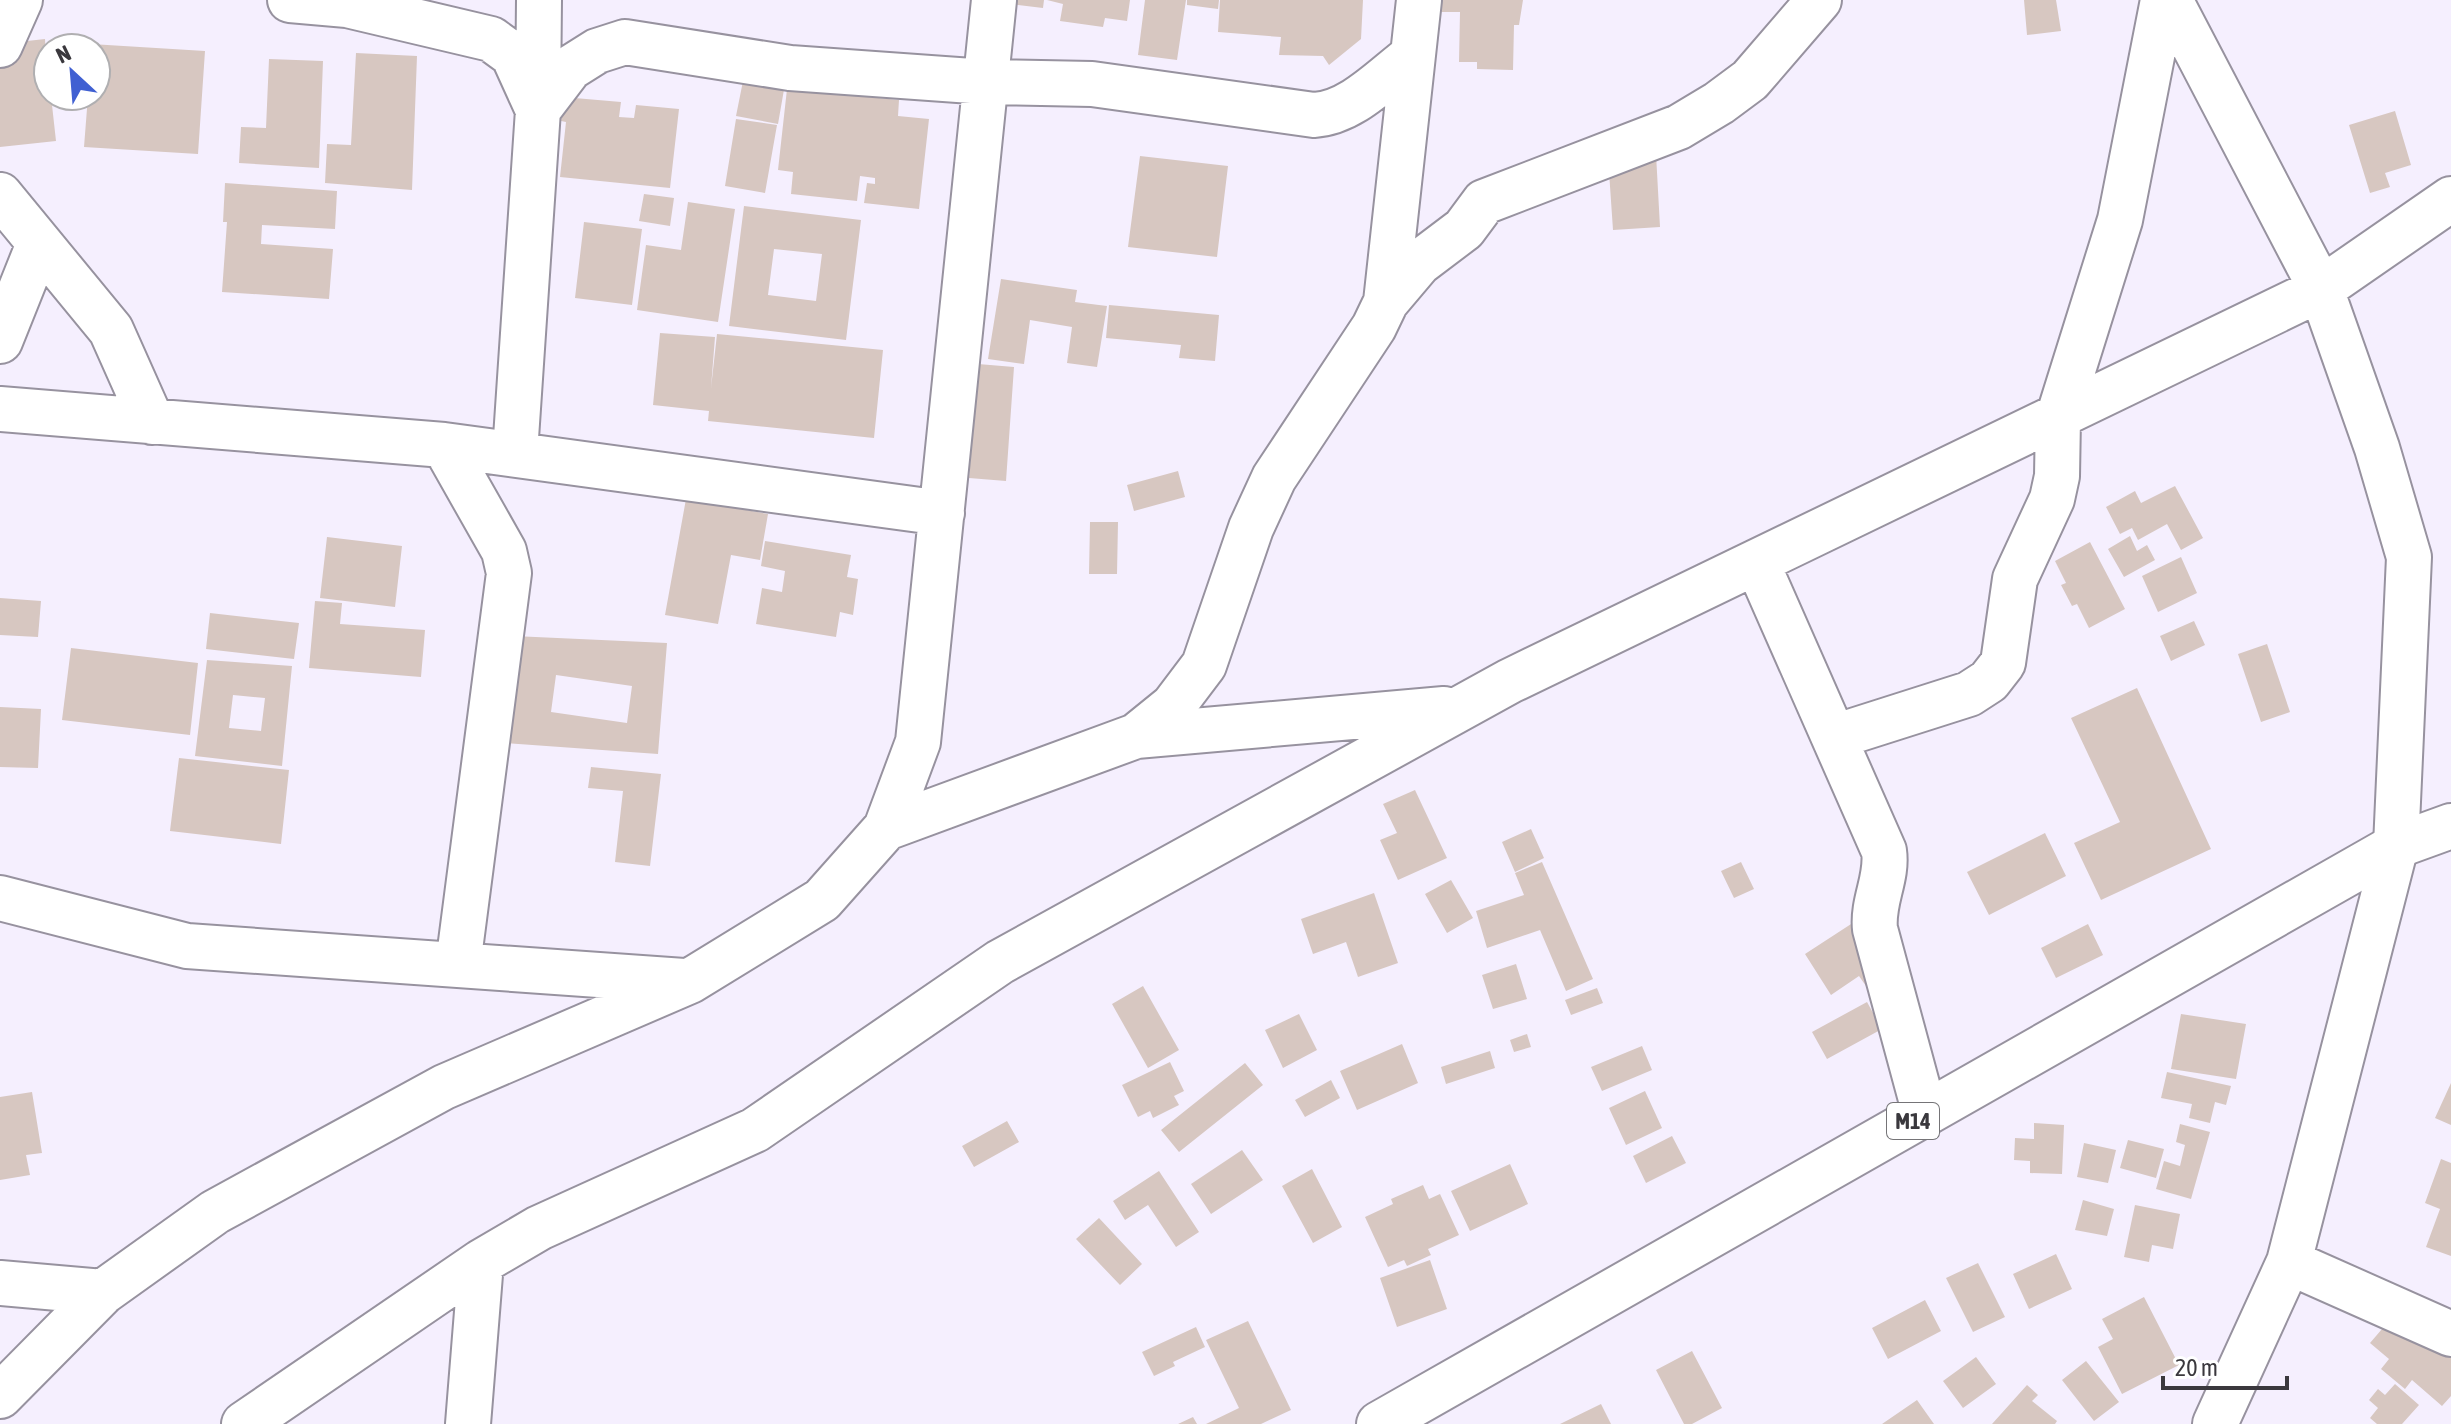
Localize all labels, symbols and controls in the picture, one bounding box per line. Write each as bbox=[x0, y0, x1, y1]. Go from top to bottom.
north arrow bbox=[32, 32, 112, 112]
text: N bbox=[52, 39, 75, 69]
road number: M14 bbox=[1887, 1103, 1939, 1139]
scale bar bbox=[2163, 1340, 2287, 1390]
text: 20 m bbox=[2175, 1354, 2218, 1381]

